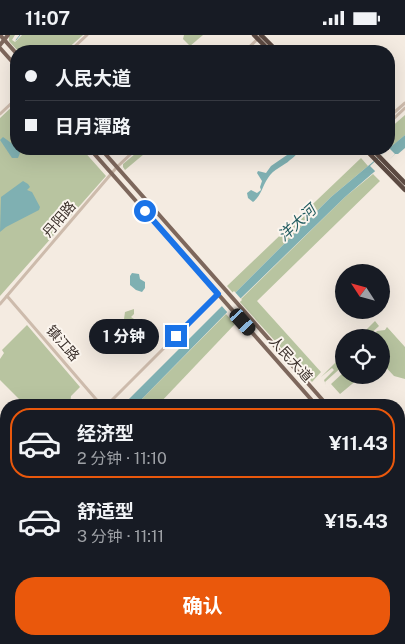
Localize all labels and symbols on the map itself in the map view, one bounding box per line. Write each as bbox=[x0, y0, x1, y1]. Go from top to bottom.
street label: 丹阳路 bbox=[39, 198, 79, 240]
water label: 洋大河 bbox=[274, 199, 321, 244]
route start bbox=[134, 200, 156, 222]
north arrow bbox=[335, 264, 390, 319]
car bbox=[227, 306, 258, 338]
callout: 1 分钟 bbox=[89, 319, 158, 353]
street label: 镇江路 bbox=[43, 322, 83, 364]
route end bbox=[165, 325, 187, 347]
street label: 人民大道 bbox=[266, 333, 316, 385]

